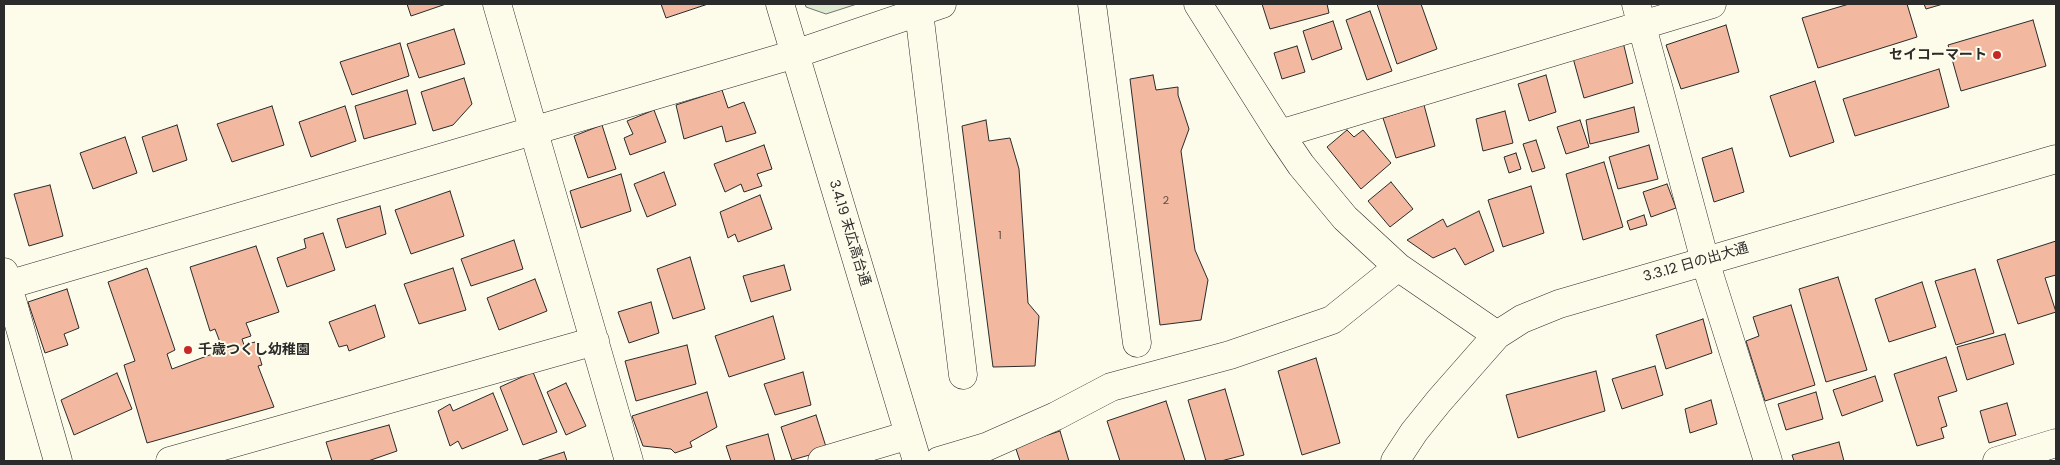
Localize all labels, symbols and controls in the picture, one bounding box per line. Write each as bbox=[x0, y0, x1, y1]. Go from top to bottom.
place label: セイコーマート bbox=[1889, 47, 1987, 63]
marker: セイコーマート bbox=[1991, 49, 2003, 61]
street label: 3.4.19 末広高台通 bbox=[825, 178, 873, 288]
house number: 2 bbox=[1163, 194, 1169, 208]
house number: 1 bbox=[998, 229, 1002, 243]
street label: 3.3.12 日の出大通 bbox=[1641, 240, 1751, 286]
place label: 千歳つくし幼稚園 bbox=[198, 342, 310, 358]
marker: 千歳つくし幼稚園 bbox=[182, 344, 194, 356]

